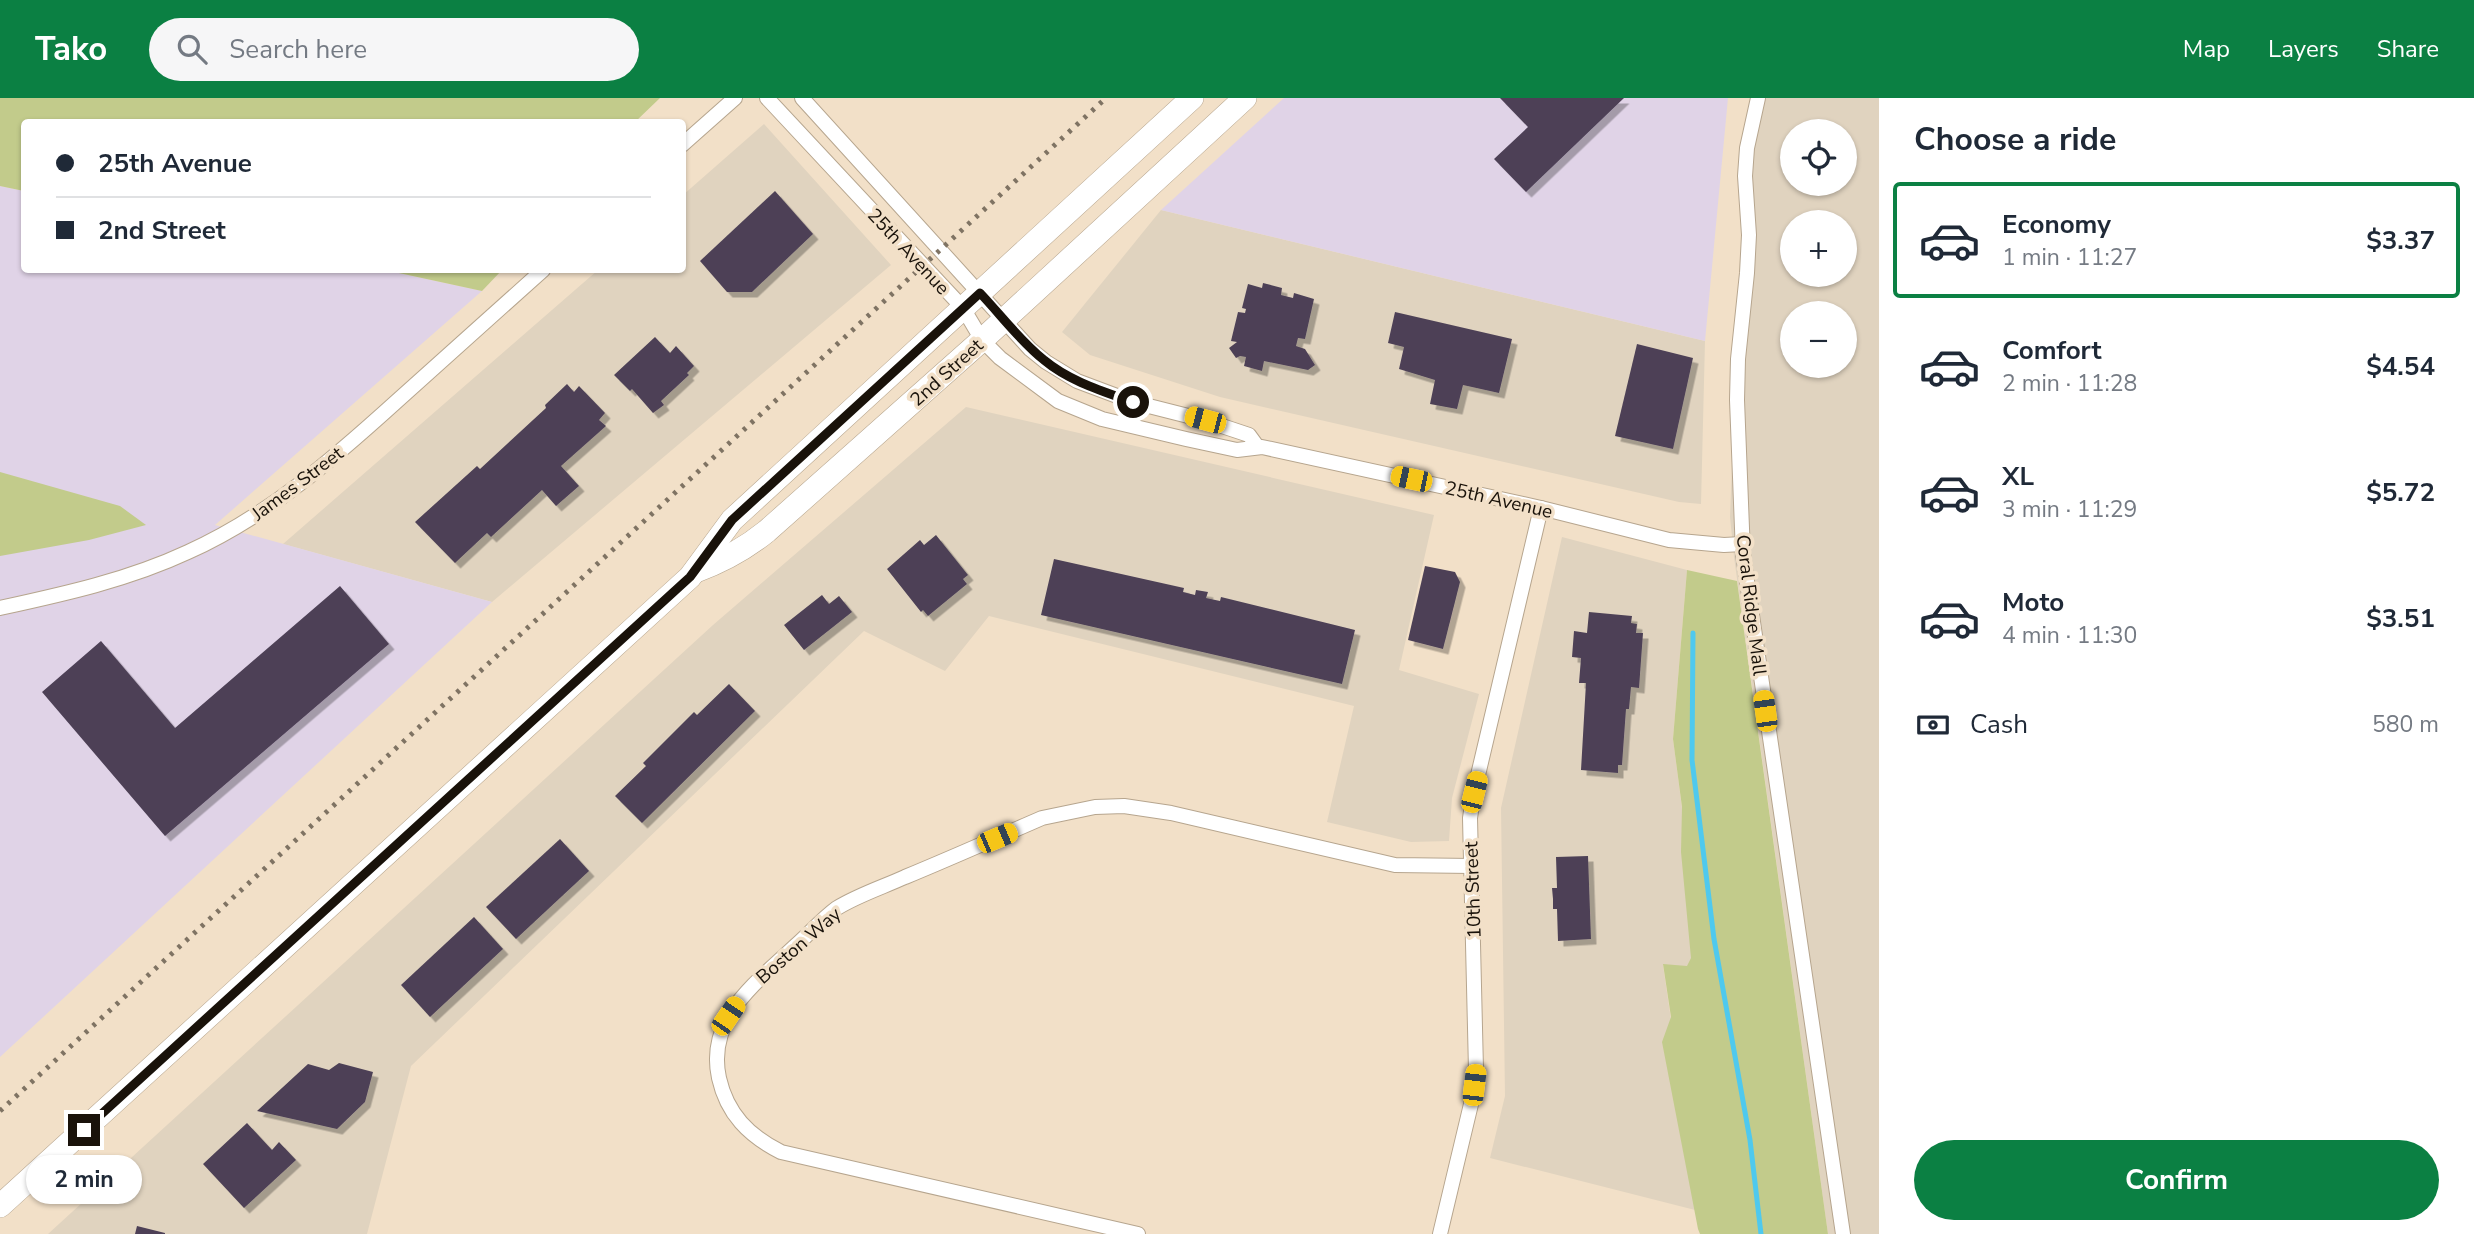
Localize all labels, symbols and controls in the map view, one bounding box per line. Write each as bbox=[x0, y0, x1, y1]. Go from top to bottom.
search box bbox=[149, 18, 639, 81]
text: Tako bbox=[35, 27, 107, 72]
icon: search bbox=[173, 30, 211, 68]
text: Search here bbox=[229, 32, 367, 67]
text: Map bbox=[2183, 33, 2230, 65]
text: Layers bbox=[2268, 33, 2339, 65]
text: Share bbox=[2377, 33, 2439, 65]
text: Choose a ride bbox=[1914, 118, 2116, 161]
map controls bbox=[1780, 119, 1857, 378]
button: locate bbox=[1780, 119, 1857, 196]
text: 25th Avenue bbox=[98, 146, 252, 181]
street label: 25th Avenue bbox=[861, 203, 955, 301]
text: Economy bbox=[2002, 207, 2111, 242]
icon: car bbox=[1918, 209, 1981, 272]
button: + bbox=[1780, 210, 1857, 287]
text: 2nd Street bbox=[98, 213, 226, 248]
text: $3.37 bbox=[2366, 223, 2435, 258]
text: 1 min · 11:27 bbox=[2002, 242, 2137, 273]
button: − bbox=[1780, 301, 1857, 378]
street label: 2nd Street bbox=[905, 333, 989, 413]
text: Comfort bbox=[2002, 333, 2102, 368]
icon: car bbox=[1918, 335, 1981, 398]
text: $4.54 bbox=[2366, 349, 2435, 384]
text: 2 min · 11:28 bbox=[2002, 368, 2137, 399]
route start bbox=[1117, 386, 1149, 418]
car bbox=[1182, 404, 1229, 436]
street label: James Street bbox=[246, 441, 349, 527]
text: XL bbox=[2002, 459, 2034, 494]
icon: car bbox=[1918, 461, 1981, 524]
car bbox=[1389, 464, 1434, 494]
street label: 25th Avenue bbox=[1442, 475, 1555, 525]
text: $5.72 bbox=[2366, 475, 2435, 510]
text: 3 min · 11:29 bbox=[2002, 494, 2137, 525]
street label: Coral Ridge Mall bbox=[1729, 533, 1773, 677]
text: Moto bbox=[2002, 585, 2064, 620]
icon: car bbox=[1918, 587, 1981, 650]
text: $3.51 bbox=[2366, 601, 2435, 636]
text: 4 min · 11:30 bbox=[2002, 620, 2137, 651]
car bbox=[1752, 689, 1779, 733]
icon: cash bbox=[1914, 706, 1952, 744]
text: Cash bbox=[1970, 707, 2028, 742]
text: 580 m bbox=[2372, 709, 2439, 740]
car bbox=[1459, 769, 1490, 815]
car bbox=[974, 820, 1021, 856]
street label: 10th Street bbox=[1458, 841, 1488, 939]
street label: Boston Way bbox=[751, 901, 847, 990]
car bbox=[708, 993, 749, 1039]
car bbox=[1462, 1063, 1487, 1107]
route end bbox=[68, 1114, 100, 1146]
button: Confirm bbox=[1914, 1140, 2439, 1220]
callout: 2 min bbox=[26, 1154, 142, 1204]
text: 2 min bbox=[54, 1164, 114, 1195]

